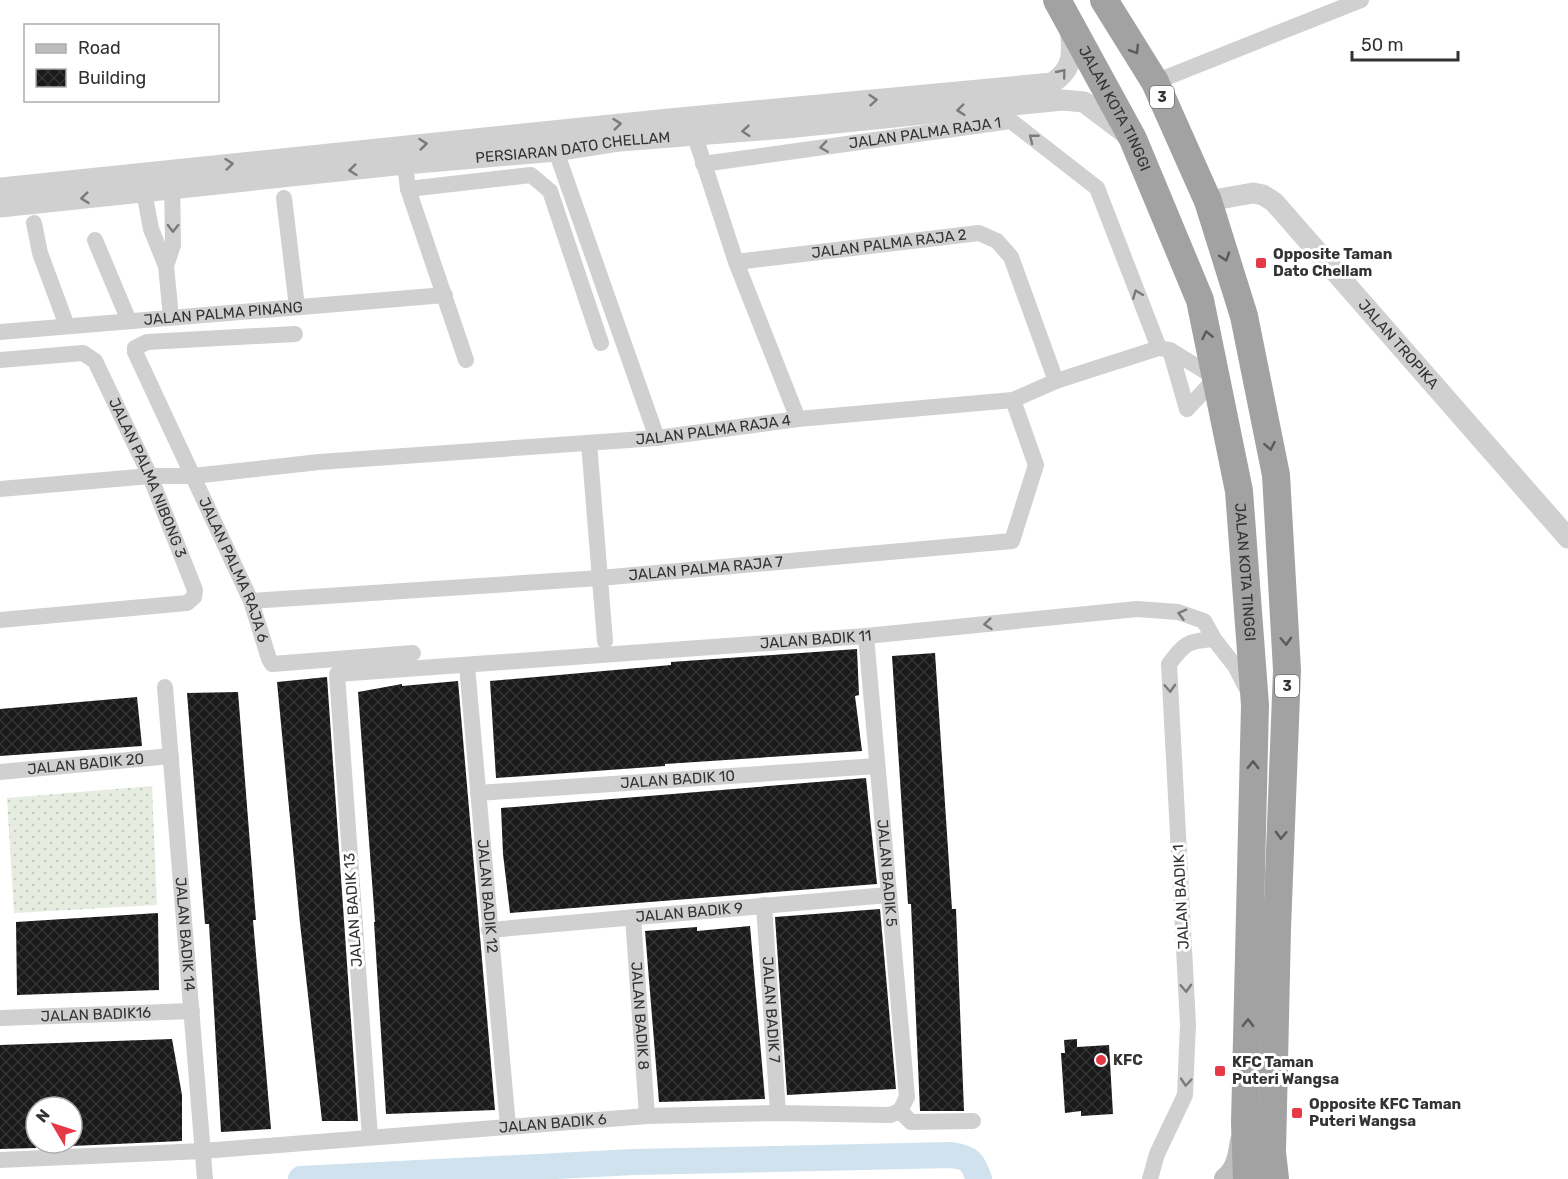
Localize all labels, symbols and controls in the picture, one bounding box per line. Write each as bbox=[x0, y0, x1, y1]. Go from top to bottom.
legend bbox=[24, 24, 219, 102]
scale bar bbox=[1352, 24, 1458, 62]
text: 50 m bbox=[1361, 34, 1404, 56]
text: Road bbox=[78, 37, 121, 59]
street label: JALAN KOTA TINGGI bbox=[1075, 43, 1154, 174]
one-way arrow bbox=[1128, 44, 1140, 54]
text: Building bbox=[78, 67, 146, 89]
one-way arrow bbox=[1055, 69, 1066, 80]
road number: 3 bbox=[1150, 86, 1174, 108]
one-way arrow bbox=[868, 94, 877, 107]
one-way arrow bbox=[957, 103, 966, 116]
street label: JALAN PALMA RAJA 1 bbox=[848, 113, 1002, 153]
one-way arrow bbox=[613, 119, 622, 131]
one-way arrow bbox=[742, 124, 751, 137]
street label: PERSIARAN DATO CHELLAM bbox=[475, 128, 671, 167]
one-way arrow bbox=[1028, 134, 1039, 145]
one-way arrow bbox=[419, 139, 428, 151]
one-way arrow bbox=[819, 141, 829, 153]
one-way arrow bbox=[225, 159, 234, 171]
one-way arrow bbox=[349, 163, 358, 175]
one-way arrow bbox=[80, 192, 89, 204]
one-way arrow bbox=[167, 223, 179, 232]
street label: JALAN PALMA RAJA 2 bbox=[810, 226, 968, 262]
place label: Opposite Taman Dato Chellam bbox=[1273, 245, 1392, 280]
one-way arrow bbox=[1218, 251, 1231, 262]
marker: Opposite Taman Dato Chellam bbox=[1254, 256, 1268, 270]
one-way arrow bbox=[1132, 289, 1145, 300]
street label: JALAN TROPIKA bbox=[1354, 296, 1443, 393]
street label: JALAN PALMA PINANG bbox=[143, 298, 304, 329]
one-way arrow bbox=[1201, 331, 1214, 341]
street label: JALAN PALMA NIBONG 3 bbox=[105, 395, 190, 560]
street label: JALAN PALMA RAJA 4 bbox=[635, 411, 792, 448]
one-way arrow bbox=[1263, 441, 1276, 451]
street label: JALAN PALMA RAJA 6 bbox=[195, 494, 272, 645]
street label: JALAN KOTA TINGGI bbox=[1231, 502, 1259, 642]
street label: JALAN PALMA RAJA 7 bbox=[628, 553, 784, 584]
one-way arrow bbox=[1177, 609, 1188, 621]
one-way arrow bbox=[984, 617, 993, 630]
street label: JALAN BADIK 11 bbox=[759, 627, 872, 653]
one-way arrow bbox=[1279, 636, 1292, 645]
road number: 3 bbox=[1275, 675, 1299, 697]
one-way arrow bbox=[1163, 684, 1176, 693]
street label: JALAN BADIK 20 bbox=[26, 750, 145, 778]
one-way arrow bbox=[1247, 760, 1260, 769]
street label: JALAN BADIK 10 bbox=[620, 767, 735, 792]
street label: JALAN BADIK 5 bbox=[873, 819, 901, 928]
one-way arrow bbox=[1274, 831, 1287, 840]
street label: JALAN BADIK 12 bbox=[473, 838, 502, 954]
street label: JALAN BADIK 1 bbox=[1169, 844, 1193, 950]
street label: JALAN BADIK 13 bbox=[340, 852, 366, 968]
street label: JALAN BADIK 14 bbox=[171, 876, 199, 992]
street label: JALAN BADIK 9 bbox=[635, 899, 744, 926]
street label: JALAN BADIK 7 bbox=[758, 956, 784, 1064]
street label: JALAN BADIK 8 bbox=[627, 961, 653, 1071]
one-way arrow bbox=[1180, 983, 1193, 992]
street label: JALAN BADIK16 bbox=[40, 1003, 152, 1026]
one-way arrow bbox=[1242, 1018, 1254, 1027]
place label: KFC bbox=[1113, 1051, 1143, 1069]
marker: KFC bbox=[1094, 1053, 1108, 1067]
place label: KFC Taman Puteri Wangsa bbox=[1232, 1053, 1339, 1088]
marker: KFC Taman Puteri Wangsa bbox=[1213, 1064, 1227, 1078]
one-way arrow bbox=[1180, 1077, 1193, 1086]
north arrow bbox=[24, 1095, 84, 1155]
place label: Opposite KFC Taman Puteri Wangsa bbox=[1309, 1095, 1461, 1130]
text: N bbox=[32, 1105, 54, 1126]
marker: Opposite KFC Taman Puteri Wangsa bbox=[1290, 1106, 1304, 1120]
street label: JALAN BADIK 6 bbox=[498, 1110, 607, 1137]

